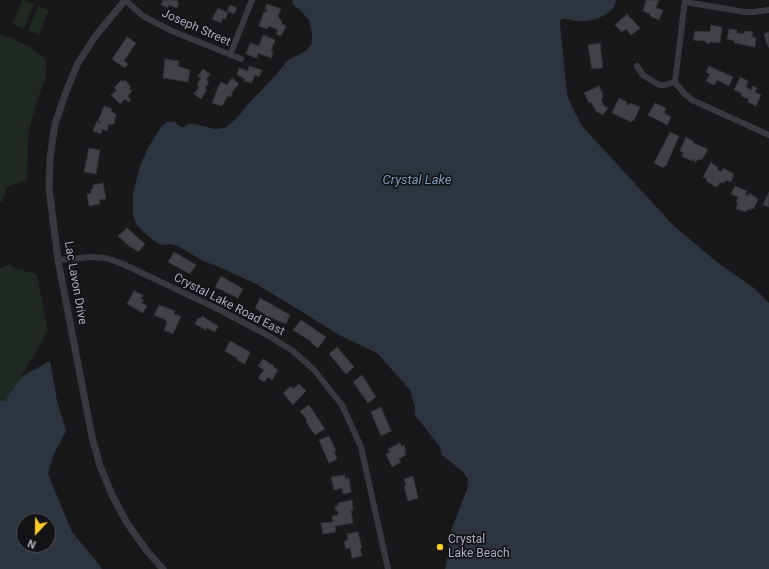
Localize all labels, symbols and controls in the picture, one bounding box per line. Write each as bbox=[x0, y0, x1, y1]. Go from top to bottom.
street label: Joseph Street bbox=[159, 6, 233, 50]
water label: Crystal Lake bbox=[383, 173, 451, 189]
street label: Lac Lavon Drive bbox=[61, 240, 89, 326]
street label: Crystal Lake Road East bbox=[171, 271, 287, 339]
north arrow bbox=[16, 513, 56, 553]
place label: Crystal Lake Beach bbox=[448, 533, 510, 561]
text: N bbox=[26, 536, 38, 551]
marker: Crystal Lake Beach bbox=[435, 542, 445, 552]

